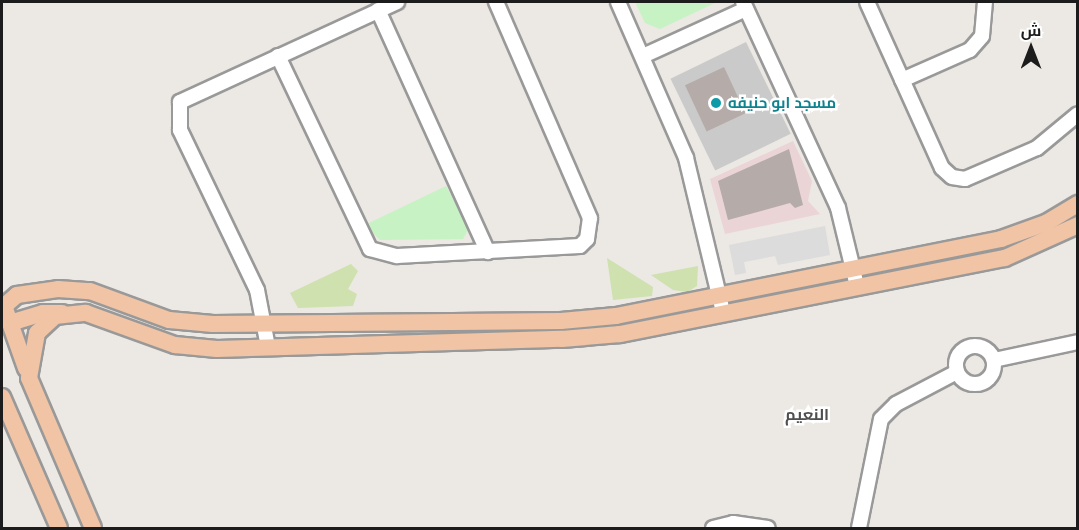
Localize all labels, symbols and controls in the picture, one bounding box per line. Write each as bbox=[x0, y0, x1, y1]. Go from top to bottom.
north arrow bbox=[1001, 18, 1061, 78]
text: ش bbox=[1021, 20, 1041, 40]
place label: مسجد ابو حنيفه bbox=[728, 94, 836, 112]
marker: مسجد ابو حنيفه bbox=[709, 96, 723, 110]
district label: النعيم bbox=[785, 404, 829, 424]

